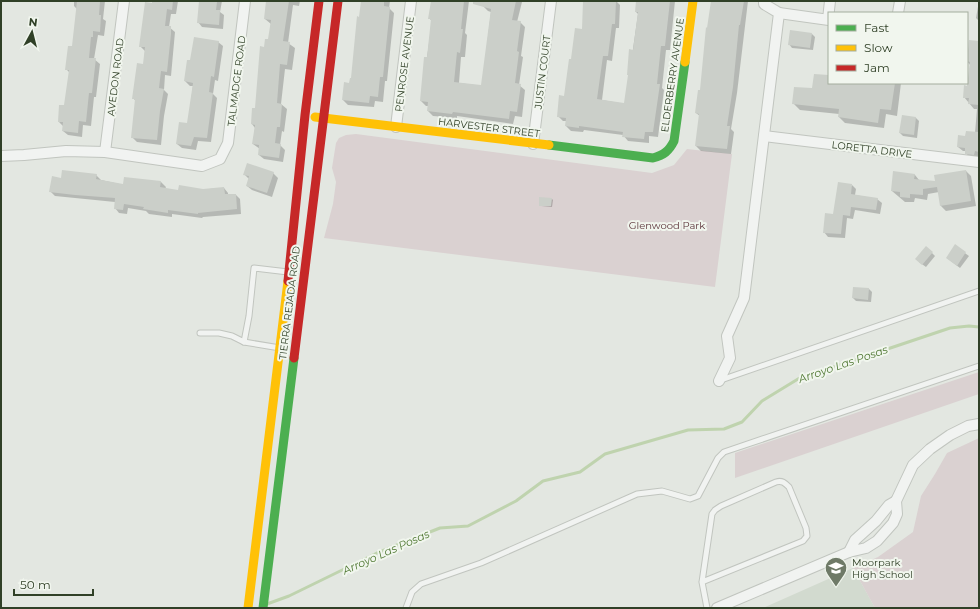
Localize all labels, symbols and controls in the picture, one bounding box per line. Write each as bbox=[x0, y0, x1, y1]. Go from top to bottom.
north arrow bbox=[12, 12, 52, 52]
legend bbox=[828, 12, 968, 84]
text: N bbox=[28, 15, 38, 30]
street label: PENROSE AVENUE bbox=[392, 15, 417, 113]
street label: ELDERBERRY AVENUE bbox=[658, 17, 687, 133]
text: Fast bbox=[864, 20, 889, 35]
street label: JUSTIN COURT bbox=[531, 34, 554, 111]
street label: TALMADGE ROAD bbox=[224, 35, 249, 127]
street label: AVEDON ROAD bbox=[104, 37, 127, 117]
text: Slow bbox=[864, 40, 893, 55]
text: Jam bbox=[863, 60, 890, 75]
street label: HARVESTER STREET bbox=[437, 115, 541, 140]
street label: LORETTA DRIVE bbox=[831, 138, 913, 161]
park label: Glenwood Park bbox=[629, 219, 705, 232]
street label: TIERRA REJADA ROAD bbox=[276, 245, 303, 361]
water label: Arroyo Las Posas bbox=[795, 342, 890, 386]
water label: Arroyo Las Posas bbox=[339, 526, 432, 578]
school or university icon: Moorpark High School bbox=[823, 555, 849, 588]
place label: Moorpark High School bbox=[852, 556, 913, 581]
scale bar bbox=[14, 571, 93, 597]
text: 50 m bbox=[20, 577, 51, 592]

